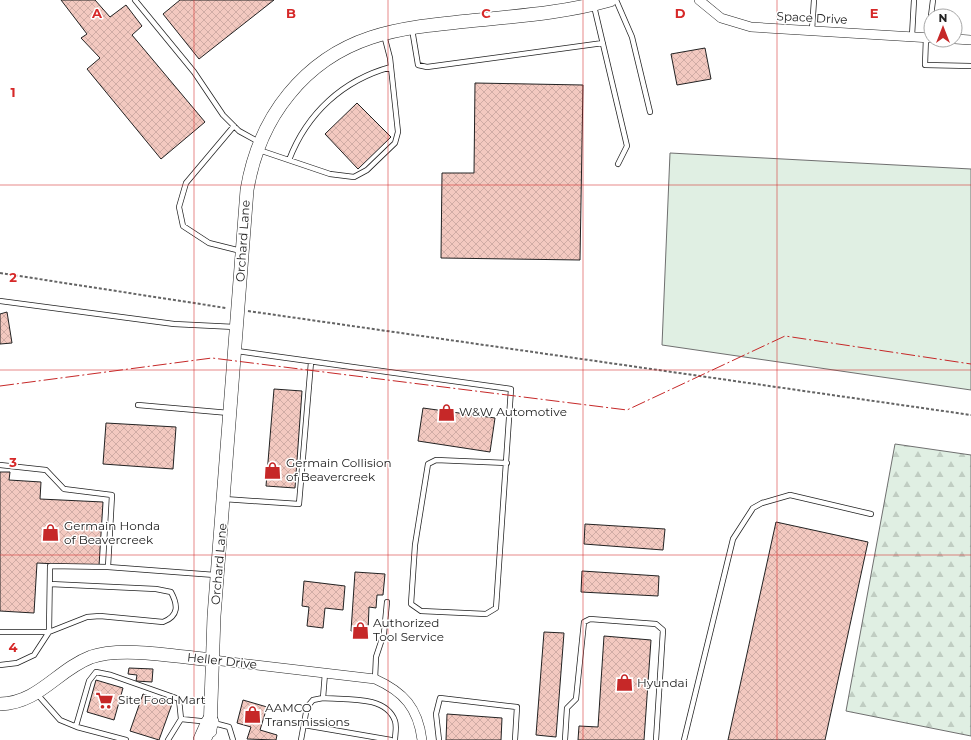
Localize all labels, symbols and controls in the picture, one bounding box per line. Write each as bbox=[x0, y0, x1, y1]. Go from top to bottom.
text: A bbox=[91, 5, 103, 21]
text: B bbox=[286, 5, 296, 21]
text: C bbox=[481, 5, 491, 21]
text: D bbox=[675, 5, 686, 21]
text: E bbox=[870, 5, 879, 21]
street label: Space Drive bbox=[776, 8, 848, 27]
north arrow bbox=[923, 8, 963, 48]
text: N bbox=[939, 11, 947, 25]
text: 1 bbox=[10, 84, 16, 100]
street label: Orchard Lane bbox=[232, 200, 253, 282]
text: 2 bbox=[9, 269, 17, 285]
shop icon: W&W Automotive bbox=[436, 402, 456, 422]
place label: W&W Automotive bbox=[459, 404, 567, 419]
text: 3 bbox=[8, 454, 17, 470]
place label: Germain Collision of Beavercreek bbox=[286, 455, 392, 484]
shop icon: Germain Collision of Beavercreek bbox=[263, 460, 283, 480]
place label: Germain Honda of Beavercreek bbox=[64, 518, 160, 547]
street label: Orchard Lane bbox=[207, 522, 230, 605]
shop icon: Germain Honda of Beavercreek bbox=[41, 523, 61, 543]
place label: Authorized Tool Service bbox=[373, 615, 444, 644]
shop icon: Authorized Tool Service bbox=[350, 620, 370, 640]
text: 4 bbox=[9, 639, 18, 655]
street label: Heller Drive bbox=[186, 649, 258, 672]
shop icon: Hyundai bbox=[614, 673, 634, 693]
place label: Hyundai bbox=[637, 675, 688, 690]
supermarket icon: Site Food Mart bbox=[95, 690, 115, 710]
place label: Site Food Mart bbox=[118, 692, 206, 707]
place label: AAMCO Transmissions bbox=[265, 700, 350, 729]
shop icon: AAMCO Transmissions bbox=[242, 705, 262, 725]

